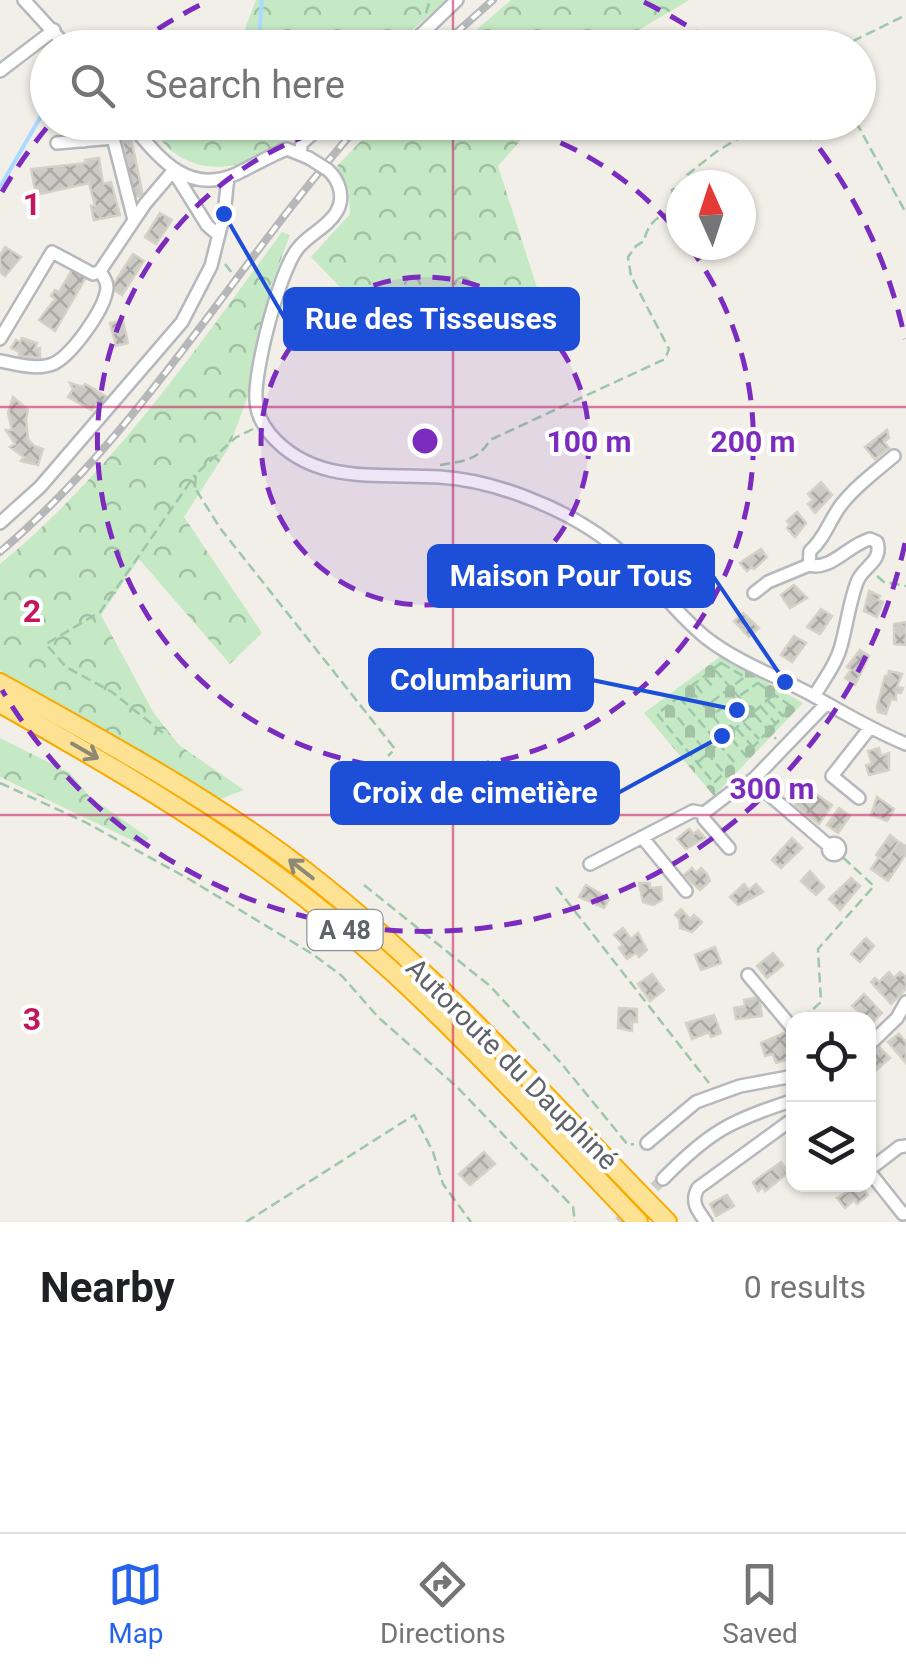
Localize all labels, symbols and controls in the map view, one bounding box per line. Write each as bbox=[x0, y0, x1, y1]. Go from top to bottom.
search box bbox=[30, 30, 876, 140]
icon: search bbox=[65, 58, 120, 113]
text: Search here bbox=[145, 63, 345, 107]
north arrow bbox=[666, 170, 756, 260]
text: 1 bbox=[23, 185, 41, 223]
callout: Rue des Tisseuses bbox=[285, 289, 578, 349]
text: Rue des Tisseuses bbox=[305, 301, 557, 336]
centre of rings bbox=[407, 423, 443, 459]
text: 100 m bbox=[546, 424, 632, 459]
text: 200 m bbox=[710, 424, 796, 459]
callout: Maison Pour Tous bbox=[429, 546, 713, 606]
text: Maison Pour Tous bbox=[450, 558, 692, 593]
text: 2 bbox=[23, 592, 41, 630]
callout: Columbarium bbox=[370, 650, 592, 710]
text: Columbarium bbox=[390, 662, 572, 697]
one-way arrow bbox=[69, 742, 99, 762]
callout: Croix de cimetière bbox=[332, 763, 618, 823]
text: 300 m bbox=[729, 771, 815, 806]
text: Croix de cimetière bbox=[352, 775, 598, 810]
one-way arrow bbox=[289, 859, 315, 881]
road number: A 48 bbox=[308, 910, 382, 950]
street label: Autoroute du Dauphiné bbox=[399, 951, 625, 1177]
text: 3 bbox=[23, 1000, 41, 1038]
map controls bbox=[786, 1012, 876, 1192]
button: locate bbox=[786, 1012, 876, 1102]
button: layers bbox=[786, 1102, 876, 1192]
text: Nearby bbox=[40, 1263, 175, 1312]
text: 0 results bbox=[744, 1268, 866, 1306]
tab: Map bbox=[108, 1557, 164, 1650]
tab: Directions bbox=[380, 1557, 506, 1650]
tab: Saved bbox=[722, 1557, 798, 1650]

